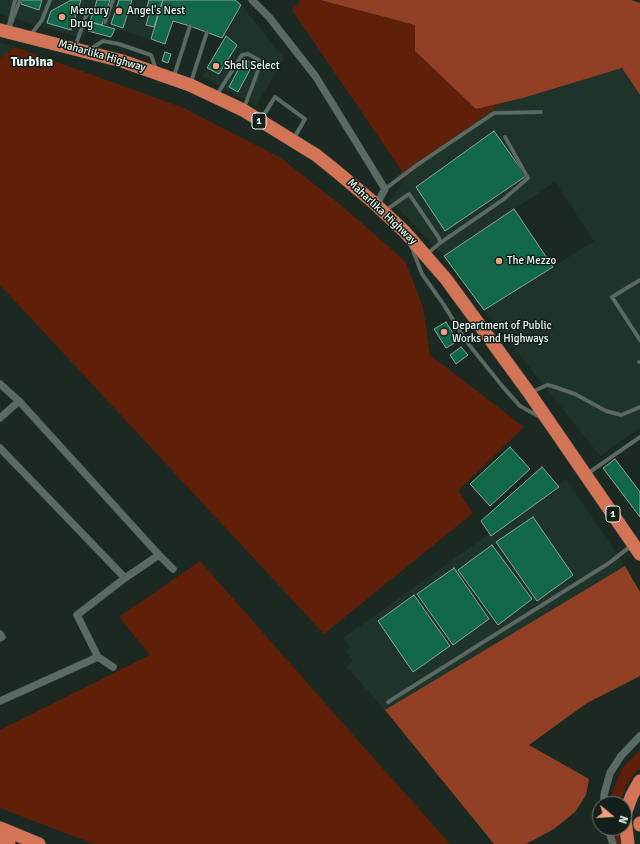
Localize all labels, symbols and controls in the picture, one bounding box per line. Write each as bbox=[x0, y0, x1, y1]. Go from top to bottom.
place label: Mercury Drug bbox=[70, 4, 109, 30]
place label: Angel's Nest bbox=[127, 4, 185, 18]
marker: Angel's Nest bbox=[114, 6, 124, 16]
marker: Mercury Drug bbox=[57, 12, 67, 22]
street label: Maharlika Highway bbox=[57, 37, 147, 75]
district label: Turbina bbox=[11, 55, 53, 71]
place label: Shell Select bbox=[224, 59, 280, 73]
marker: Shell Select bbox=[211, 61, 221, 71]
road number: 1 bbox=[252, 113, 266, 129]
street label: Maharlika Highway bbox=[345, 176, 419, 248]
place label: The Mezzo bbox=[507, 254, 556, 268]
marker: The Mezzo bbox=[494, 256, 504, 266]
place label: Department of Public Works and Highways bbox=[452, 319, 552, 345]
marker: Department of Public Works and Highways bbox=[439, 327, 449, 337]
road number: 1 bbox=[606, 506, 620, 522]
north arrow bbox=[592, 796, 632, 836]
text: N bbox=[616, 814, 630, 825]

